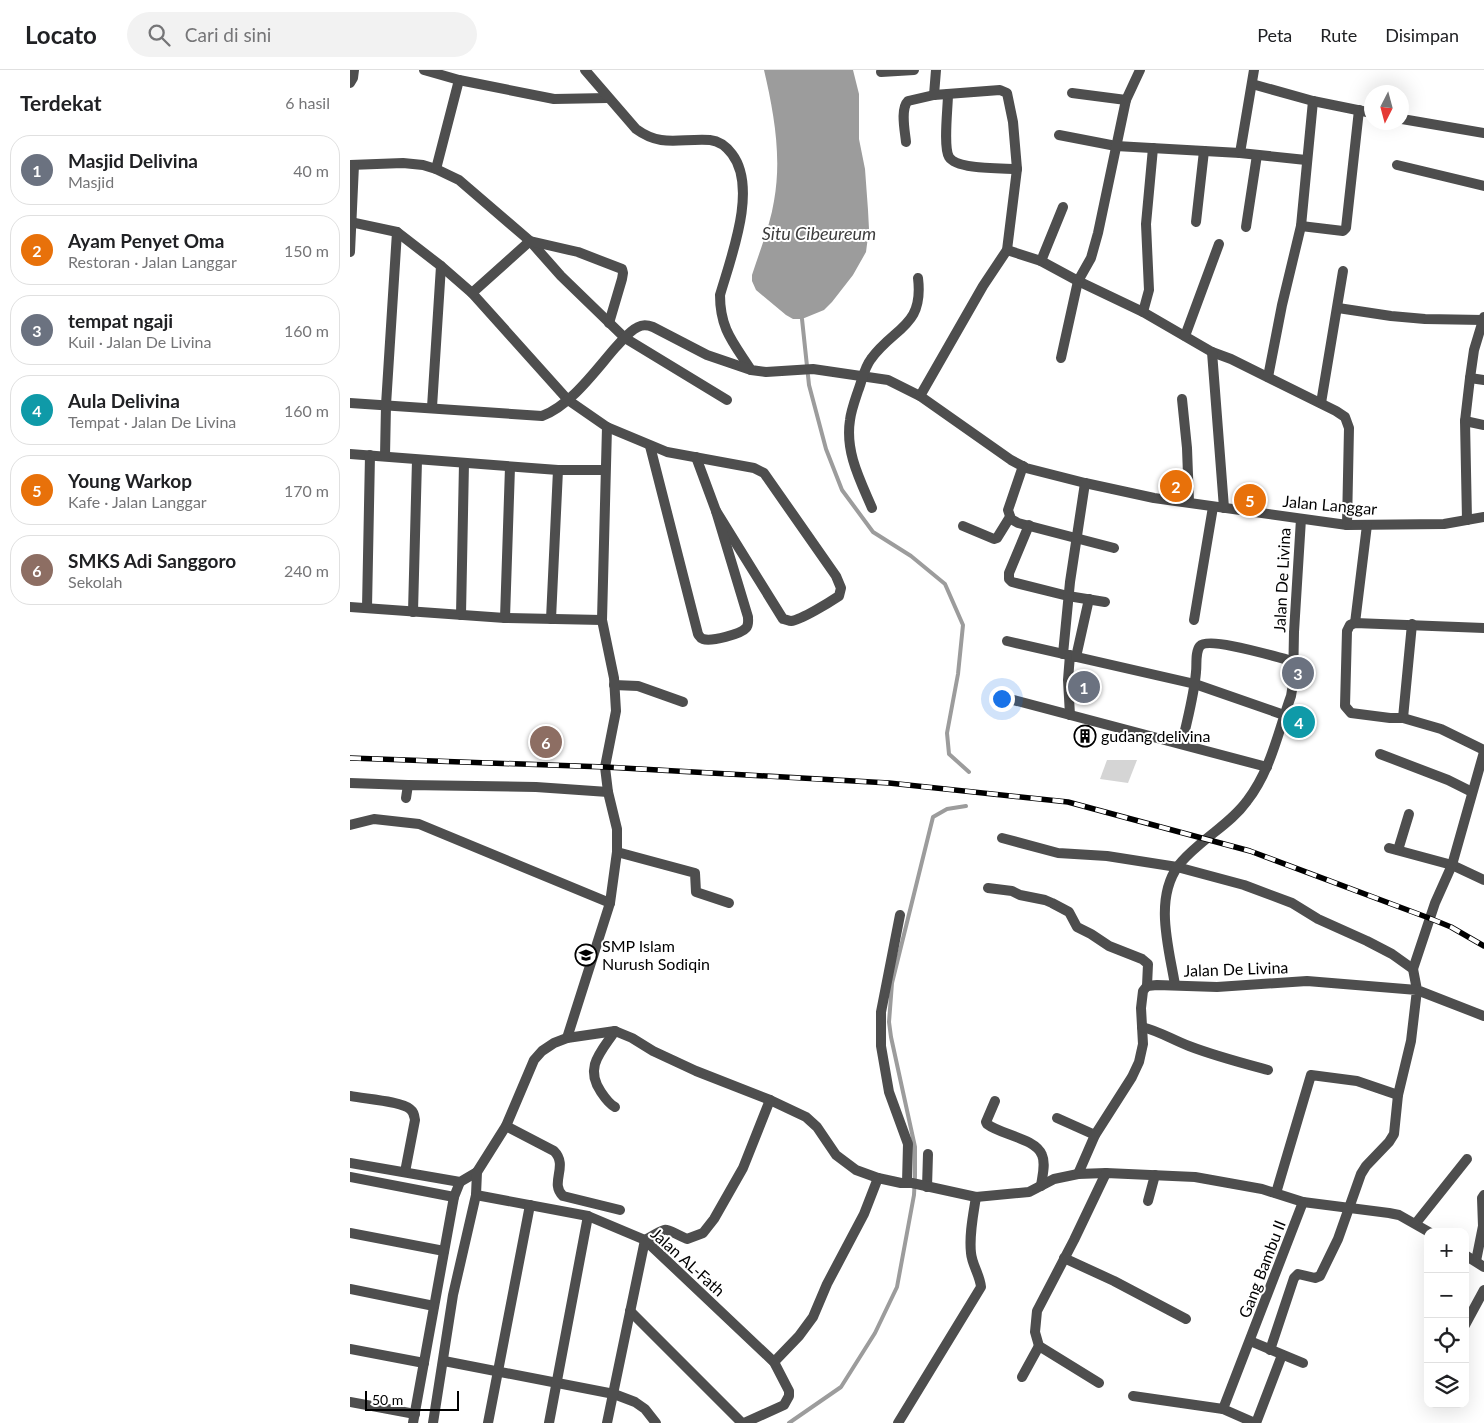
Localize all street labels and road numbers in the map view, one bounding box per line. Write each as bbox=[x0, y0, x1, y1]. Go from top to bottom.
street label: Jalan Langgar bbox=[1282, 491, 1378, 518]
street label: Jalan De Livina bbox=[1269, 527, 1294, 633]
street label: Jalan De Livina bbox=[1183, 957, 1289, 980]
street label: Gang Bambu II bbox=[1234, 1217, 1289, 1320]
street label: Jalan AL-Fath bbox=[647, 1223, 729, 1300]

